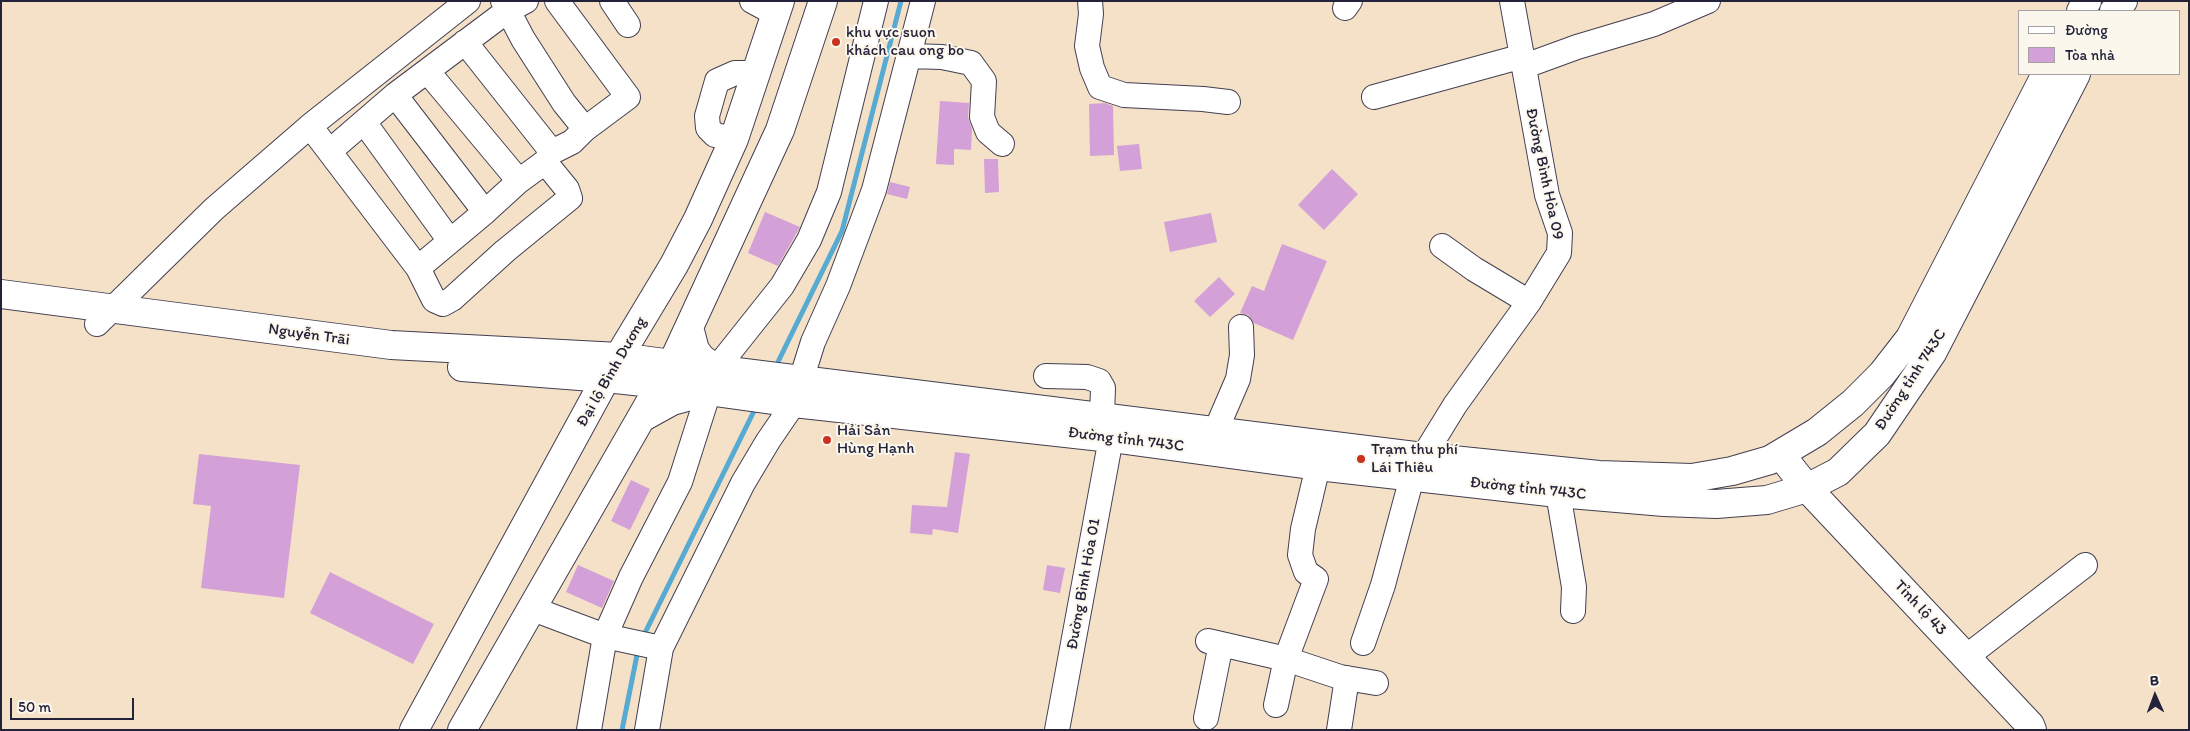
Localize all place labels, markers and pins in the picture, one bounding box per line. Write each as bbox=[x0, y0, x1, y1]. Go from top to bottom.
place label: khu vực suon khách cau ong bo bbox=[846, 23, 964, 61]
marker: khu vực suon khách cau ong bo bbox=[830, 36, 842, 48]
place label: Hải Sản Hùng Hạnh bbox=[837, 421, 914, 459]
marker: Hải Sản Hùng Hạnh bbox=[821, 434, 833, 446]
place label: Trạm thu phí Lái Thiêu bbox=[1371, 440, 1458, 478]
marker: Trạm thu phí Lái Thiêu bbox=[1355, 453, 1367, 465]

